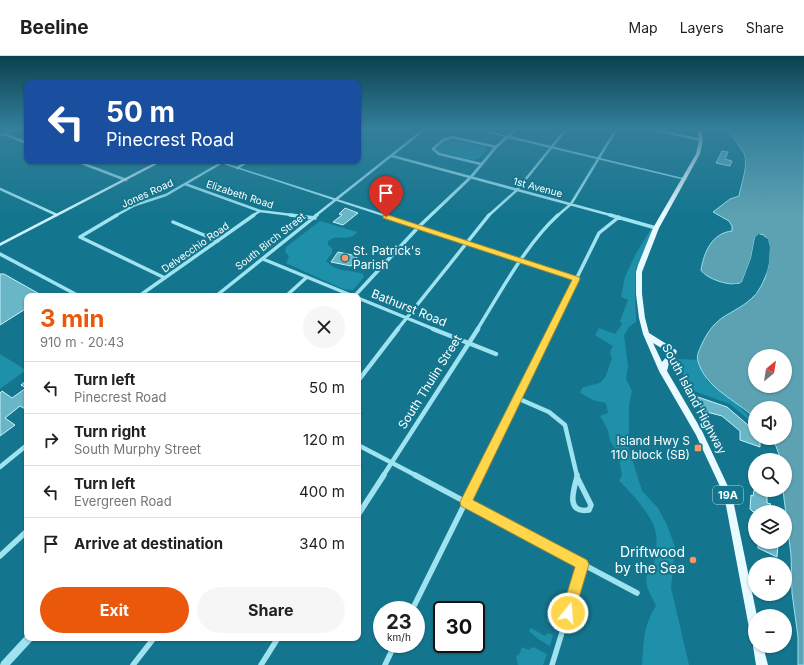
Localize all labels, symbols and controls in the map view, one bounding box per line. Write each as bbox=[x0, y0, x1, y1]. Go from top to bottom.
text: Beeline bbox=[20, 16, 89, 39]
text: Map bbox=[629, 19, 658, 36]
text: Layers bbox=[680, 19, 724, 36]
text: Share bbox=[746, 19, 784, 36]
text: 50 m bbox=[106, 95, 175, 129]
icon: left bbox=[40, 96, 92, 148]
text: Pinecrest Road bbox=[106, 129, 234, 150]
street label: 1st Avenue bbox=[512, 175, 564, 199]
street label: Jones Road bbox=[119, 176, 175, 210]
pin bbox=[369, 176, 403, 217]
street label: Elizabeth Road bbox=[205, 177, 275, 211]
icon: arrive bbox=[375, 182, 397, 204]
street label: South Birch Street bbox=[233, 209, 308, 272]
street label: Delvecchio Road bbox=[159, 219, 231, 275]
place label: St. Patrick's Parish bbox=[353, 243, 421, 272]
marker: St. Patrick's Parish bbox=[340, 253, 350, 263]
street label: Bathurst Road bbox=[369, 286, 449, 329]
text: 3 min bbox=[40, 304, 105, 333]
button: close bbox=[303, 306, 345, 348]
street label: South Thulin Street bbox=[394, 332, 465, 432]
text: 910 m · 20:43 bbox=[40, 334, 124, 350]
street label: South Island Highway bbox=[659, 341, 730, 457]
north arrow bbox=[748, 349, 792, 393]
map controls bbox=[748, 349, 792, 653]
text: Turn left bbox=[74, 370, 135, 389]
icon: left bbox=[40, 377, 62, 399]
text: 50 m bbox=[309, 378, 345, 397]
text: Pinecrest Road bbox=[74, 389, 167, 405]
button: sound bbox=[748, 401, 792, 445]
text: Turn right bbox=[74, 422, 146, 441]
icon: right bbox=[40, 429, 62, 451]
text: 120 m bbox=[303, 430, 345, 449]
place label: Island Hwy S 110 block (SB) bbox=[611, 433, 690, 462]
text: South Murphy Street bbox=[74, 441, 201, 457]
marker: Island Hwy S 110 block (SB) bbox=[693, 443, 703, 453]
button: search bbox=[748, 453, 792, 497]
text: Turn left bbox=[74, 474, 135, 493]
icon: left bbox=[40, 481, 62, 503]
text: 400 m bbox=[299, 482, 345, 501]
road number: 19A bbox=[713, 486, 743, 504]
text: Evergreen Road bbox=[74, 493, 172, 509]
button: layers bbox=[748, 505, 792, 549]
icon: arrive bbox=[40, 533, 62, 555]
text: Arrive at destination bbox=[74, 534, 223, 553]
text: 340 m bbox=[299, 534, 345, 553]
place label: Driftwood by the Sea bbox=[615, 543, 685, 576]
marker: Driftwood by the Sea bbox=[688, 555, 698, 565]
button: + bbox=[748, 557, 792, 601]
button: Exit bbox=[40, 587, 189, 633]
button: Share bbox=[197, 587, 345, 633]
position arrow bbox=[547, 592, 589, 634]
speed limit sign: 30 bbox=[433, 601, 485, 653]
button: − bbox=[748, 609, 792, 653]
text: 23 bbox=[386, 610, 412, 634]
text: km/h bbox=[387, 631, 411, 643]

